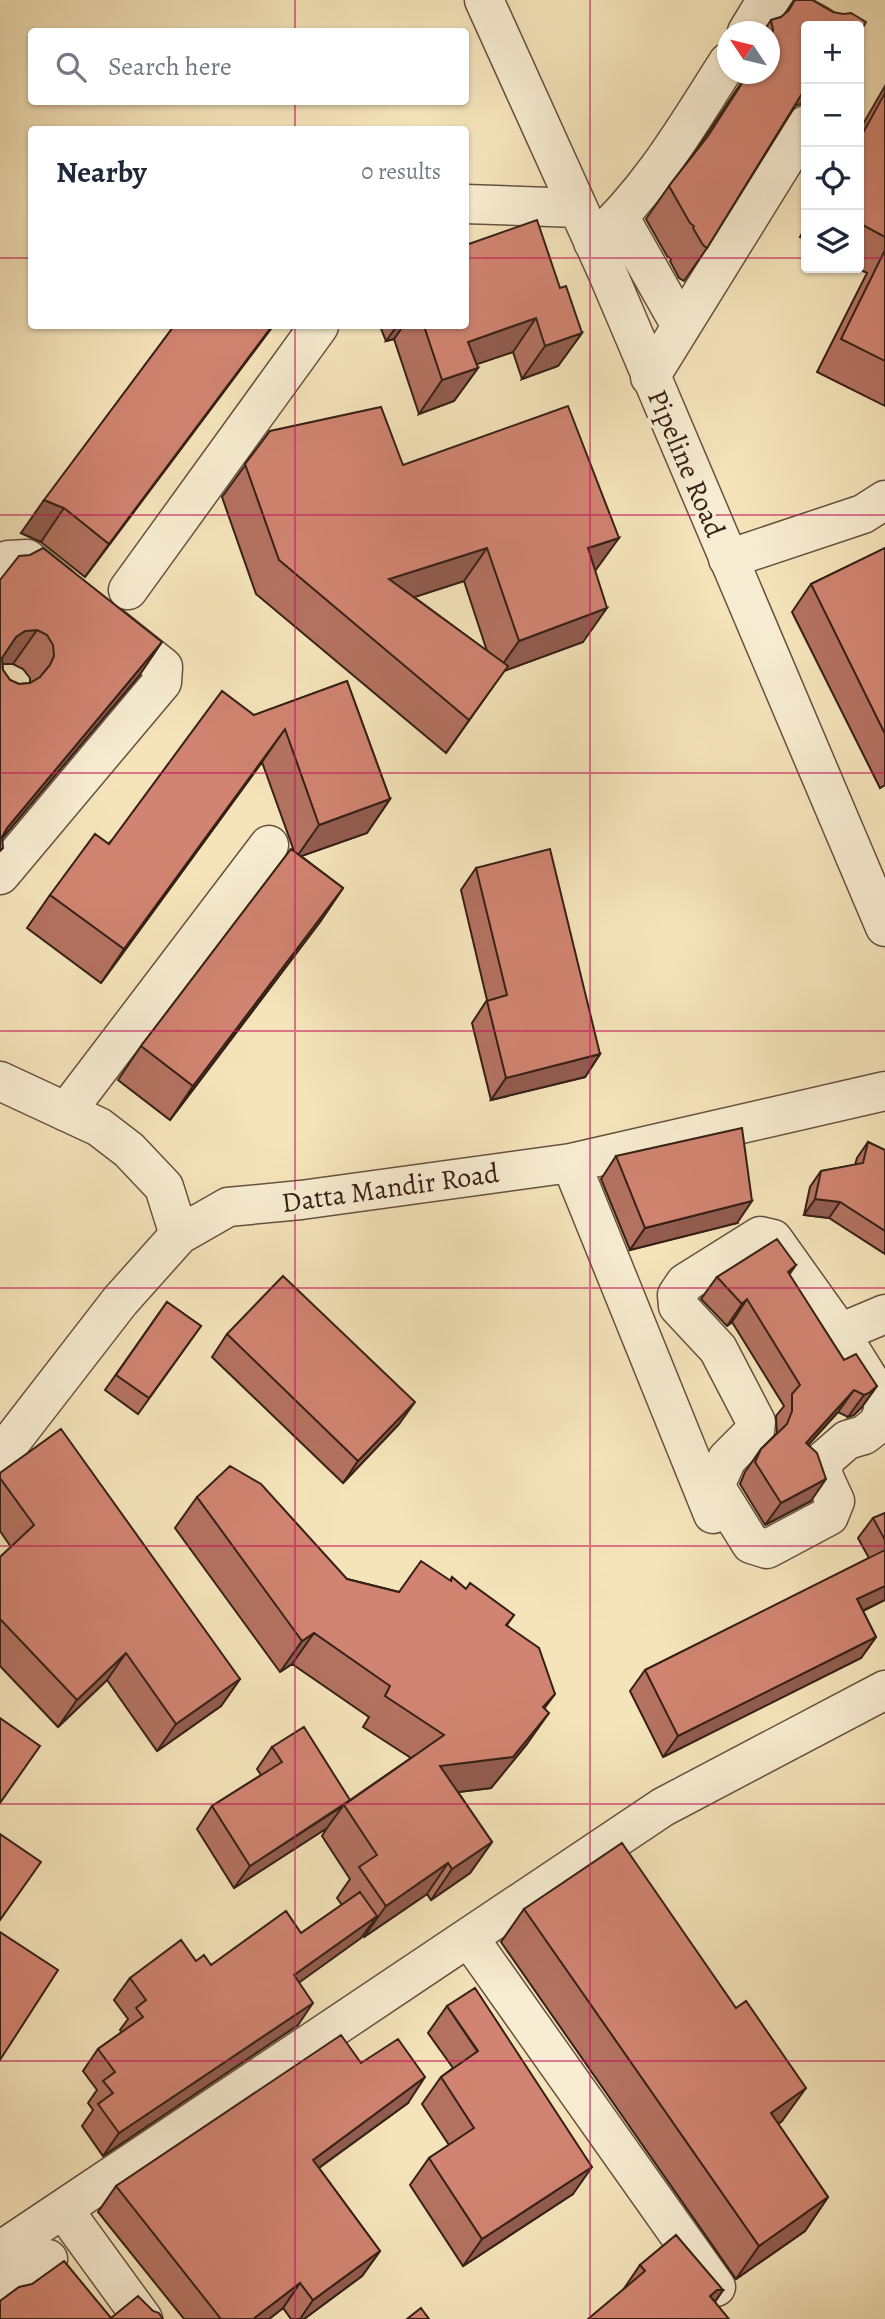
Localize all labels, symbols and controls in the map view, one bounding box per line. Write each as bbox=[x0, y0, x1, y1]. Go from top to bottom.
north arrow bbox=[717, 21, 780, 84]
map controls bbox=[801, 21, 864, 273]
button: + bbox=[801, 21, 864, 84]
search box bbox=[28, 28, 469, 105]
icon: search bbox=[52, 48, 90, 86]
text: Search here bbox=[108, 49, 232, 84]
button: − bbox=[801, 84, 864, 147]
button: locate bbox=[801, 147, 864, 210]
text: Nearby bbox=[56, 152, 147, 192]
text: 0 results bbox=[361, 156, 441, 187]
button: layers bbox=[801, 210, 864, 273]
street label: Pipeline Road bbox=[638, 384, 735, 544]
street label: Datta Mandir Road bbox=[279, 1154, 502, 1222]

